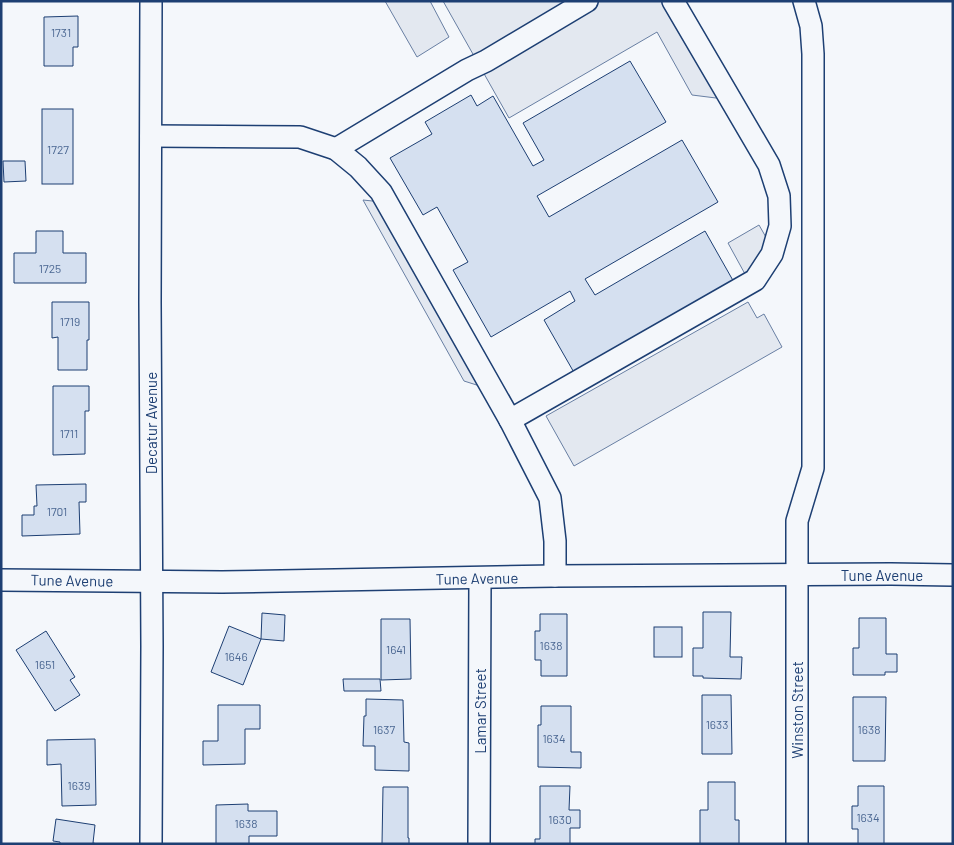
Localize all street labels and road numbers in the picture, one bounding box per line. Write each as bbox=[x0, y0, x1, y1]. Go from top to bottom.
street label: Decatur Avenue bbox=[142, 372, 160, 474]
street label: Tune Avenue bbox=[841, 566, 923, 584]
street label: Tune Avenue bbox=[436, 568, 518, 588]
street label: Tune Avenue bbox=[31, 570, 113, 590]
street label: Winston Street bbox=[788, 661, 806, 759]
street label: Lamar Street bbox=[471, 668, 489, 754]

